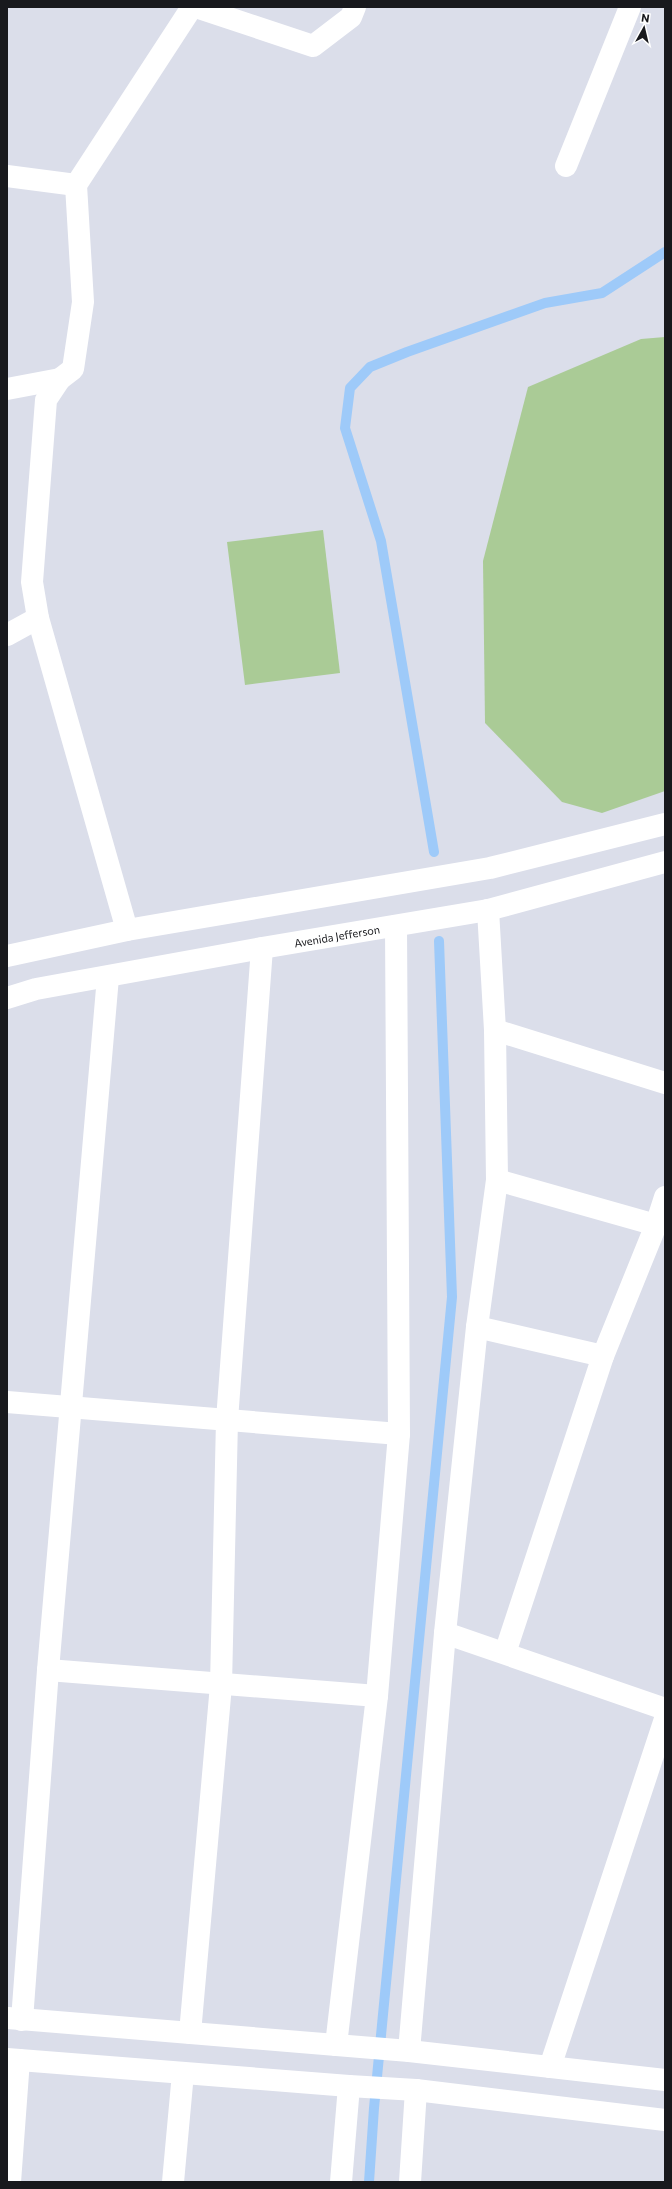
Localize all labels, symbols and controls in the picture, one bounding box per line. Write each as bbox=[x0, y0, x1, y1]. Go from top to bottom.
north arrow bbox=[624, 8, 664, 48]
text: N bbox=[640, 11, 650, 25]
street label: Avenida Jefferson bbox=[293, 922, 381, 949]

